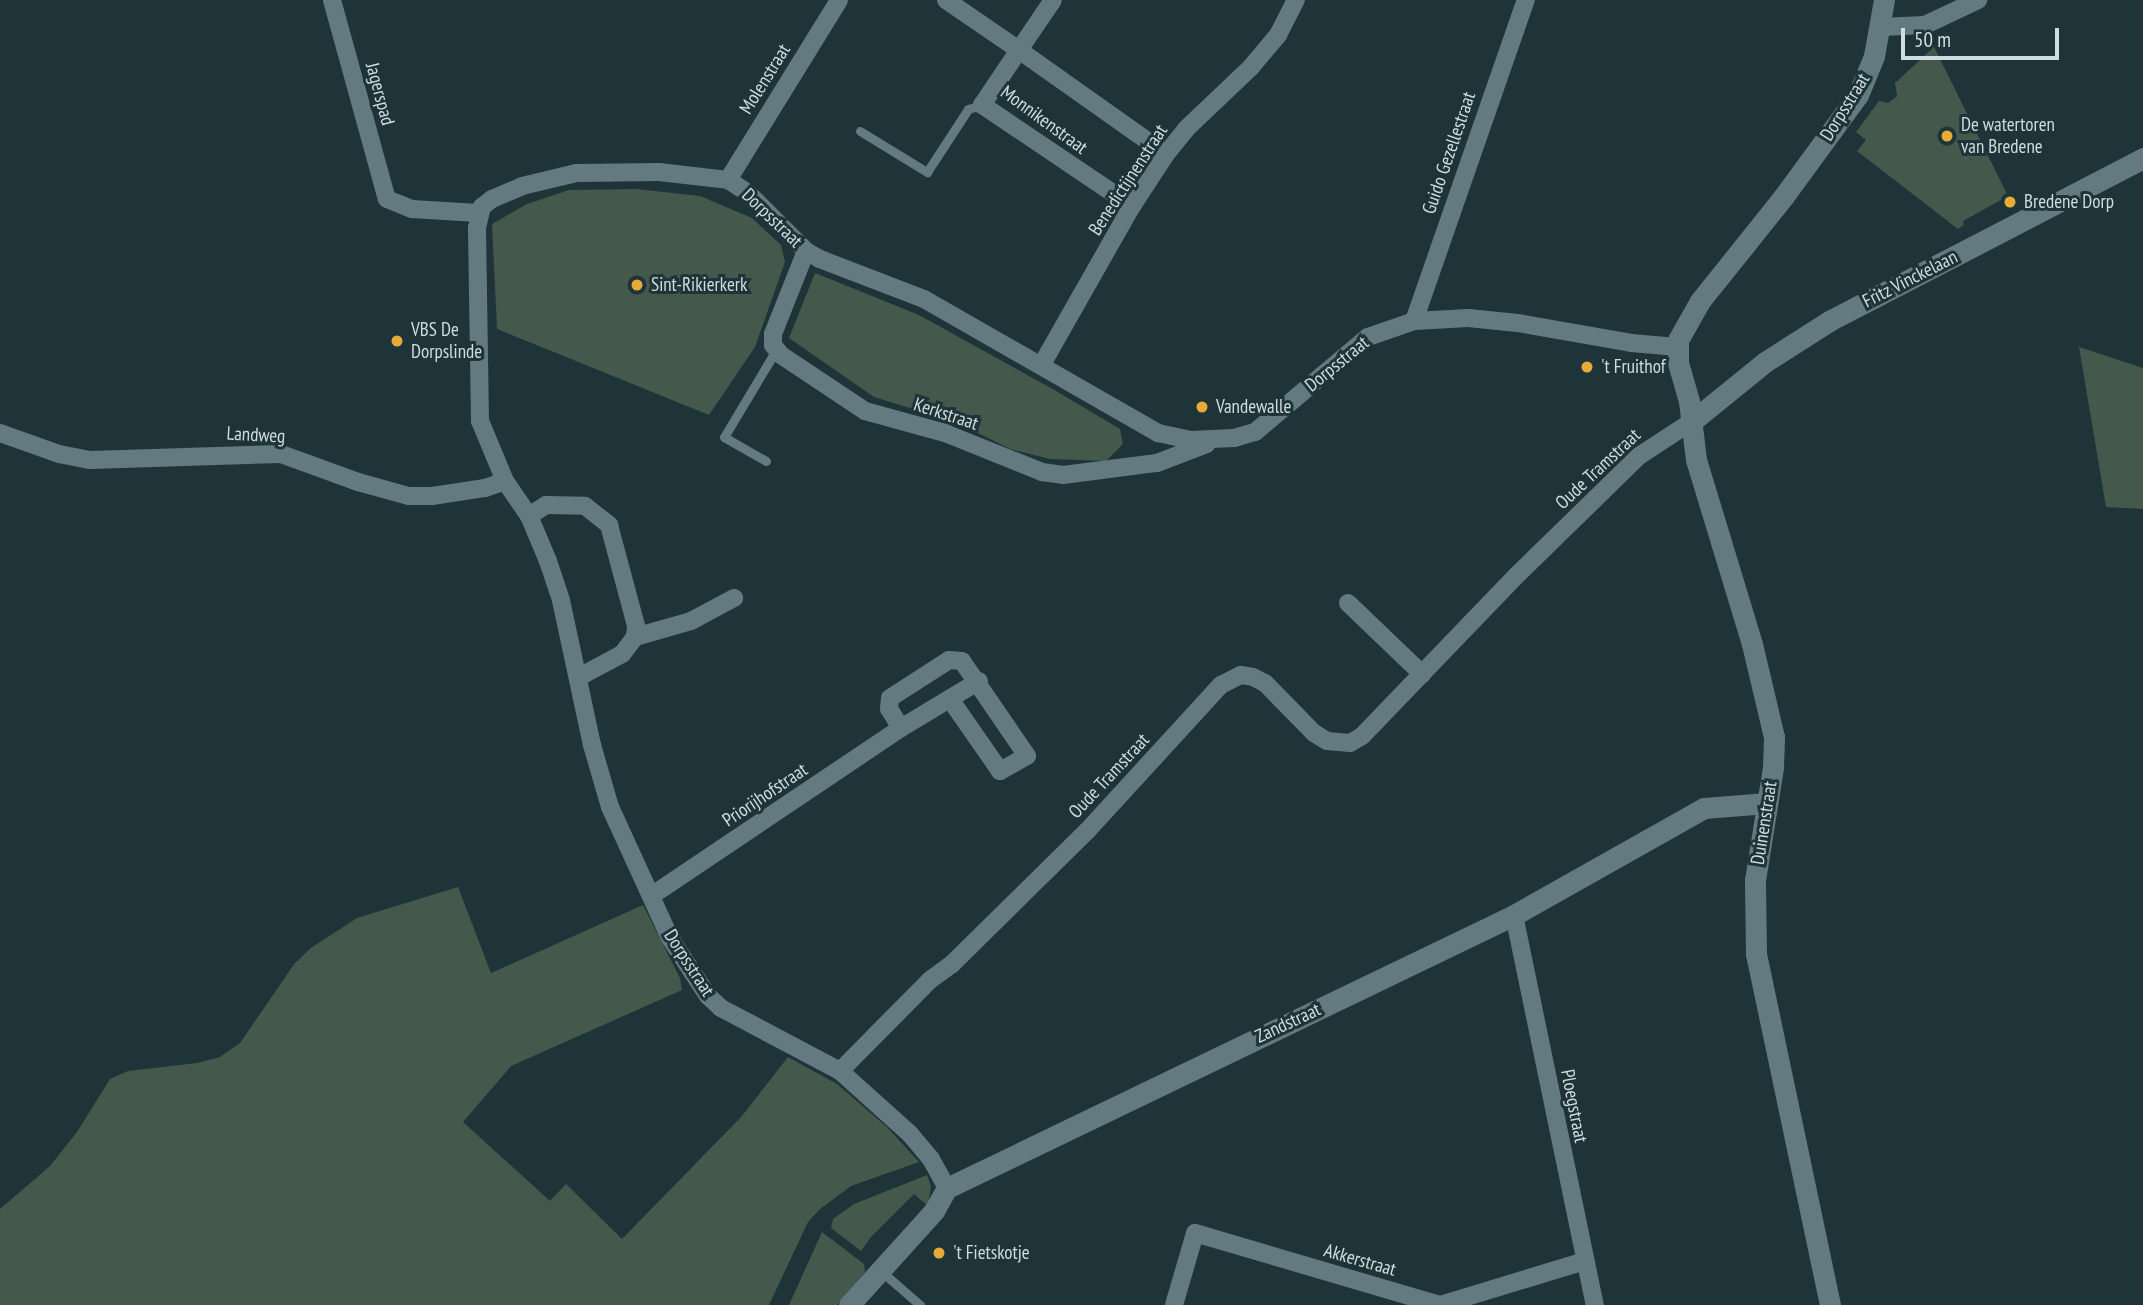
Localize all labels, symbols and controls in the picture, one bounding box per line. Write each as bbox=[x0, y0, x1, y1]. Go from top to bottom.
scale bar bbox=[1905, 14, 2062, 58]
text: 50 m bbox=[1914, 26, 1951, 53]
street label: Molenstraat bbox=[735, 40, 795, 118]
street label: Jagerspad bbox=[361, 60, 399, 128]
street label: Dorpsstraat bbox=[1815, 69, 1875, 145]
street label: Monnikenstraat bbox=[996, 81, 1092, 159]
street label: Guido Gezellestraat bbox=[1417, 89, 1481, 217]
place label: De watertoren van Bredene bbox=[1961, 114, 2055, 158]
street label: Benedictijnenstraat bbox=[1084, 120, 1172, 240]
marker: De watertoren van Bredene bbox=[1939, 128, 1955, 144]
street label: Dorpsstraat bbox=[737, 184, 807, 252]
place label: Bredene Dorp bbox=[2024, 191, 2114, 213]
marker: Bredene Dorp bbox=[2002, 194, 2018, 210]
street label: Fritz Vinckelaan bbox=[1858, 245, 1962, 313]
place label: Sint-Rikierkerk bbox=[651, 274, 747, 296]
marker: Sint-Rikierkerk bbox=[629, 277, 645, 293]
place label: VBS De Dorpslinde bbox=[411, 319, 482, 363]
street label: Dorpsstraat bbox=[1301, 331, 1373, 397]
marker: VBS De Dorpslinde bbox=[389, 333, 405, 349]
place label: 't Fruithof bbox=[1601, 356, 1666, 378]
marker: 't Fruithof bbox=[1579, 359, 1595, 375]
street label: Kerkstraat bbox=[911, 393, 981, 435]
place label: Vandewalle bbox=[1216, 396, 1291, 418]
marker: Vandewalle bbox=[1194, 399, 1210, 415]
street label: Landweg bbox=[226, 422, 286, 448]
street label: Oude Tramstraat bbox=[1551, 424, 1645, 514]
street label: Oude Tramstraat bbox=[1064, 729, 1154, 823]
street label: Priorijhofstraat bbox=[718, 758, 812, 832]
street label: Duinenstraat bbox=[1746, 780, 1782, 866]
street label: Dorpsstraat bbox=[659, 925, 719, 1001]
street label: Zandstraat bbox=[1252, 998, 1324, 1048]
street label: Ploegstraat bbox=[1556, 1067, 1592, 1145]
street label: Akkerstraat bbox=[1321, 1239, 1399, 1281]
place label: 't Fietskotje bbox=[953, 1242, 1030, 1264]
marker: 't Fietskotje bbox=[931, 1245, 947, 1261]

